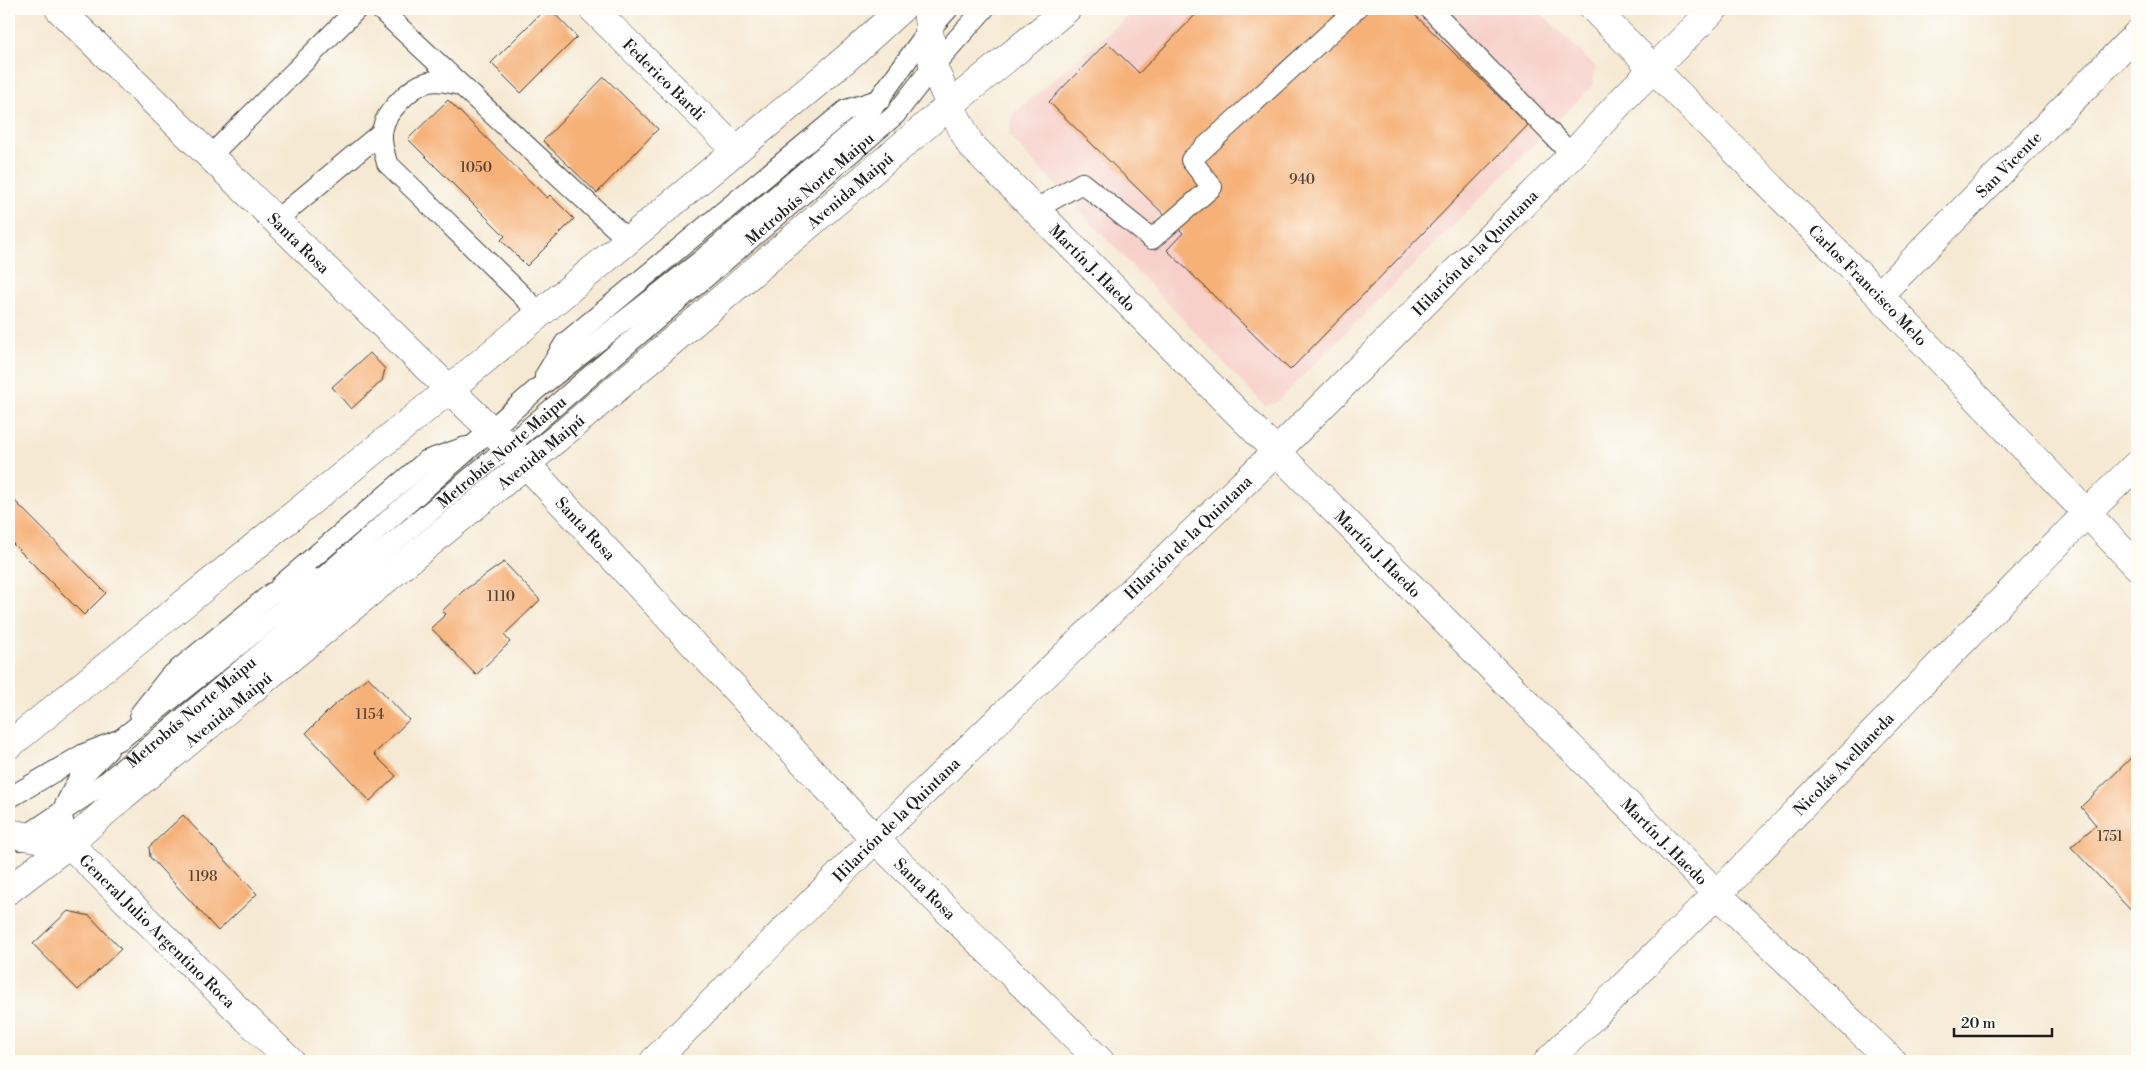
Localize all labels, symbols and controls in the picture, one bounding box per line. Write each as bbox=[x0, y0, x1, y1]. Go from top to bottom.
street label: Federico Bardi bbox=[618, 35, 709, 125]
street label: San Vicente bbox=[1972, 127, 2046, 202]
street label: Metrobús Norte Maipu bbox=[741, 129, 878, 250]
street label: Avenida Maipú bbox=[802, 149, 898, 234]
house number: 1050 bbox=[460, 159, 492, 177]
house number: 940 bbox=[1289, 171, 1315, 189]
street label: Hilarión de la Quintana bbox=[1408, 185, 1543, 321]
street label: Santa Rosa bbox=[263, 209, 334, 279]
street label: Martín J. Haedo bbox=[1045, 221, 1140, 316]
street label: Carlos Francisco Melo bbox=[1804, 221, 1931, 350]
street label: Metrobús Norte Maipu bbox=[433, 392, 571, 513]
street label: Avenida Maipú bbox=[493, 411, 589, 495]
street label: Hilarión de la Quintana bbox=[1120, 471, 1257, 604]
street label: Santa Rosa bbox=[551, 493, 620, 566]
street label: Martín J. Haedo bbox=[1330, 507, 1425, 602]
house number: 1110 bbox=[487, 588, 515, 606]
street label: Metrobús Norte Maipu bbox=[122, 652, 261, 772]
street label: Avenida Maipú bbox=[180, 668, 276, 753]
house number: 1154 bbox=[356, 706, 384, 724]
street label: Nicolás Avellaneda bbox=[1790, 708, 1899, 820]
street label: Hilarión de la Quintana bbox=[829, 753, 965, 887]
street label: Martín J. Haedo bbox=[1616, 794, 1711, 890]
house number: 1751 bbox=[2097, 828, 2123, 846]
street label: General Julio Argentino Roca bbox=[74, 850, 240, 1013]
street label: Santa Rosa bbox=[889, 854, 960, 925]
house number: 1198 bbox=[188, 868, 218, 886]
scale bar bbox=[1954, 1005, 2051, 1037]
text: 20 m bbox=[1961, 1014, 1996, 1033]

